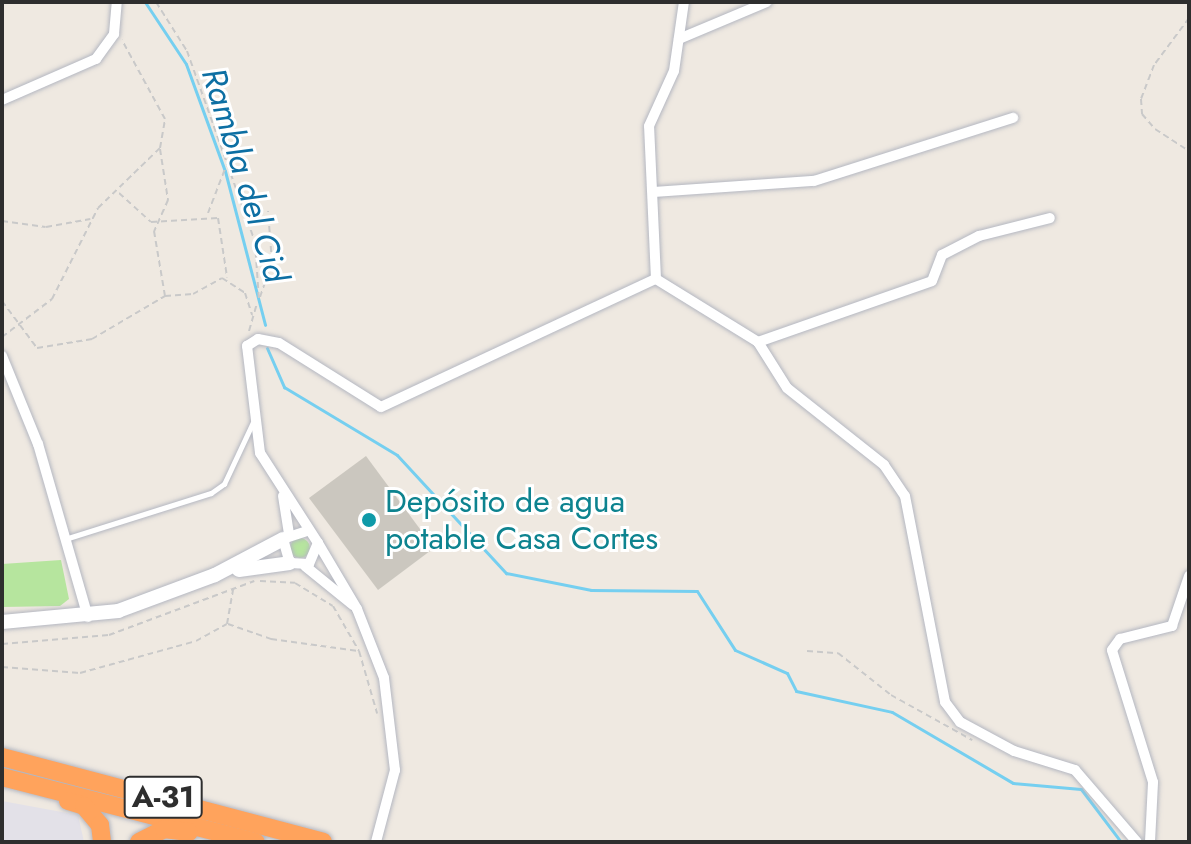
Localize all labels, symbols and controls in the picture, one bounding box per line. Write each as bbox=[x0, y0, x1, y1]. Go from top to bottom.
water label: Rambla del Cid bbox=[193, 63, 297, 287]
place label: Depósito de agua potable Casa Cortes bbox=[385, 483, 658, 558]
marker: Depósito de agua potable Casa Cortes bbox=[360, 511, 378, 529]
road number: A-31 bbox=[123, 771, 203, 823]

